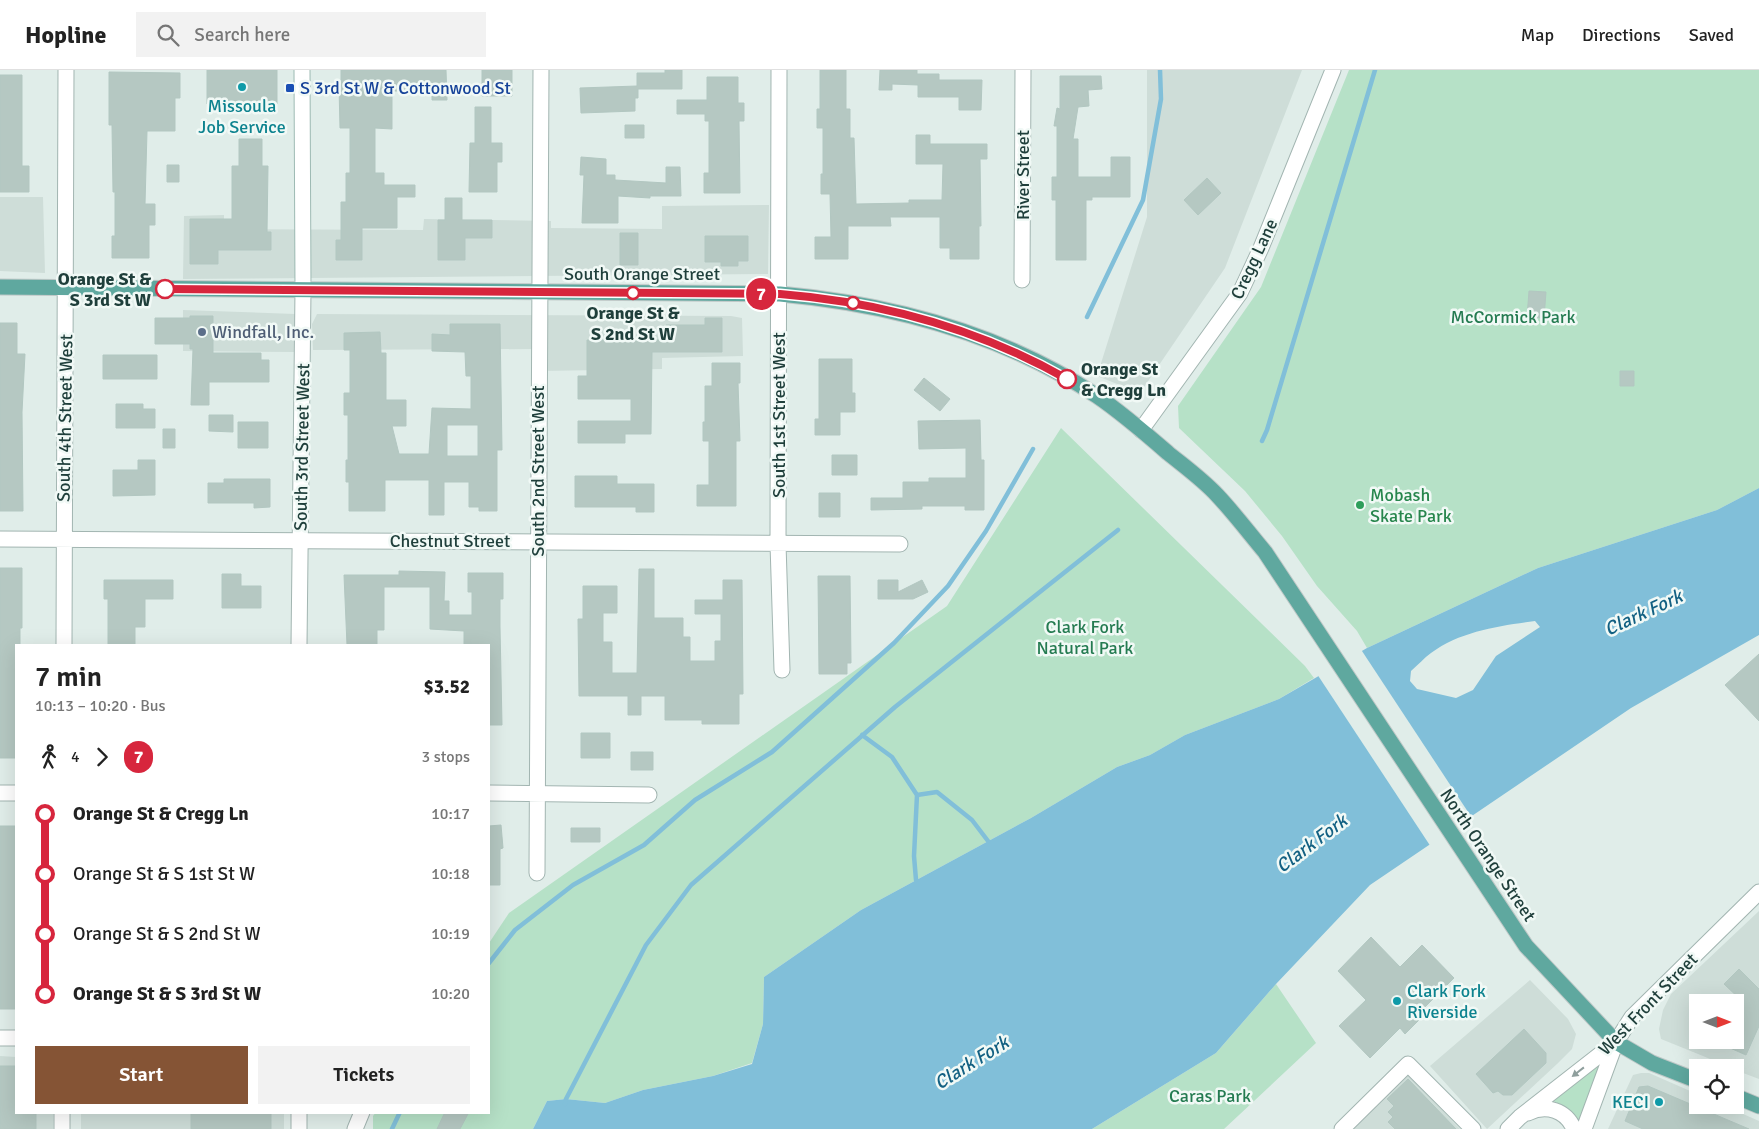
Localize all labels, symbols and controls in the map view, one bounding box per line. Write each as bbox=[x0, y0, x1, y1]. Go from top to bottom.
search box bbox=[136, 12, 486, 57]
text: Hopline bbox=[25, 20, 106, 50]
icon: search bbox=[154, 21, 182, 49]
text: Search here bbox=[194, 23, 290, 47]
text: Map bbox=[1521, 24, 1554, 46]
text: Directions bbox=[1582, 24, 1661, 46]
text: Saved bbox=[1689, 24, 1734, 46]
place label: S 3rd St W & Cottonwood St bbox=[300, 77, 511, 99]
marker: Missoula Job Service bbox=[236, 81, 248, 93]
marker: S 3rd St W & Cottonwood St bbox=[284, 82, 296, 94]
place label: Missoula Job Service bbox=[198, 95, 286, 138]
street label: River Street bbox=[1012, 130, 1034, 220]
street label: Cregg Lane bbox=[1226, 215, 1282, 303]
street label: South Orange Street bbox=[564, 263, 720, 285]
place label: Orange St & S 3rd St W bbox=[58, 268, 151, 311]
line badge: 7 bbox=[745, 278, 777, 310]
marker: Orange St & S 3rd St W bbox=[155, 279, 175, 299]
text: 7 bbox=[756, 283, 766, 305]
marker: Orange St & S 2nd St W bbox=[626, 286, 640, 300]
unlabelled marker bbox=[846, 296, 860, 310]
place label: Orange St & S 2nd St W bbox=[586, 302, 680, 345]
park label: McCormick Park bbox=[1450, 306, 1576, 328]
place label: Windfall, Inc. bbox=[212, 321, 314, 343]
marker: Windfall, Inc. bbox=[196, 326, 208, 338]
street label: South 1st Street West bbox=[768, 332, 790, 498]
street label: South 4th Street West bbox=[53, 334, 77, 502]
place label: Orange St & Cregg Ln bbox=[1081, 358, 1166, 401]
street label: South 3rd Street West bbox=[290, 363, 314, 531]
marker: Orange St & Cregg Ln bbox=[1057, 369, 1077, 389]
street label: South 2nd Street West bbox=[527, 386, 549, 556]
place label: Mobash Skate Park bbox=[1370, 484, 1452, 527]
marker: Mobash Skate Park bbox=[1354, 499, 1366, 511]
street label: Chestnut Street bbox=[390, 530, 510, 552]
water label: Clark Fork bbox=[1601, 584, 1688, 641]
park label: Clark Fork Natural Park bbox=[1037, 616, 1133, 659]
text: 7 min bbox=[35, 660, 102, 694]
text: $3.52 bbox=[424, 675, 470, 699]
text: 10:13 – 10:20 · Bus bbox=[35, 696, 166, 716]
icon: walk bbox=[35, 743, 63, 771]
icon: forward bbox=[88, 743, 116, 771]
text: 7 bbox=[134, 746, 143, 768]
text: 4 bbox=[71, 747, 80, 767]
text: 3 stops bbox=[422, 747, 470, 767]
street label: North Orange Street bbox=[1435, 784, 1541, 926]
text: Orange St & Cregg Ln bbox=[73, 802, 249, 826]
text: 10:17 bbox=[431, 804, 470, 824]
water label: Clark Fork bbox=[1271, 808, 1353, 878]
text: Orange St & S 1st St W bbox=[73, 862, 255, 886]
text: 10:18 bbox=[431, 864, 470, 884]
text: Orange St & S 2nd St W bbox=[73, 922, 261, 946]
text: 10:19 bbox=[431, 924, 470, 944]
street label: West Front Street bbox=[1594, 948, 1702, 1060]
place label: Clark Fork Riverside bbox=[1407, 980, 1486, 1023]
text: Orange St & S 3rd St W bbox=[73, 982, 261, 1006]
text: 10:20 bbox=[431, 984, 470, 1004]
north arrow bbox=[1689, 994, 1744, 1049]
map controls bbox=[1689, 994, 1744, 1114]
marker: Clark Fork Riverside bbox=[1391, 995, 1403, 1007]
water label: Clark Fork bbox=[930, 1030, 1014, 1095]
button: Start bbox=[35, 1046, 248, 1104]
button: Tickets bbox=[258, 1046, 470, 1104]
button: locate bbox=[1689, 1059, 1744, 1114]
one-way arrow bbox=[1571, 1067, 1585, 1077]
park label: Caras Park bbox=[1169, 1085, 1251, 1107]
place label: KECI bbox=[1612, 1091, 1649, 1113]
marker: KECI bbox=[1653, 1096, 1665, 1108]

